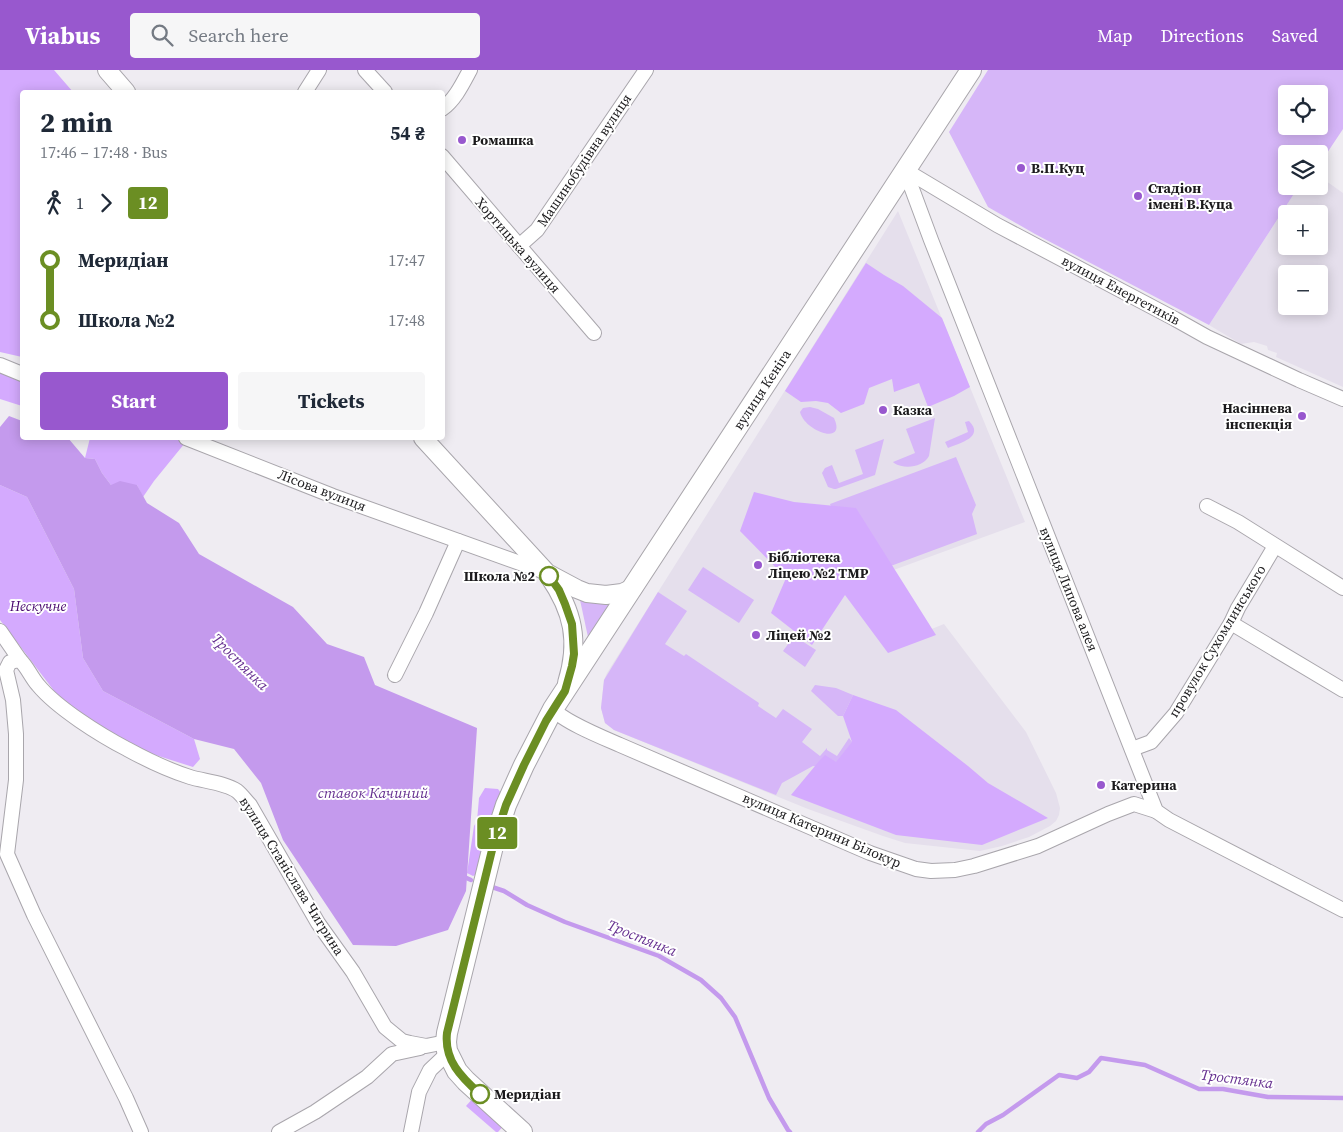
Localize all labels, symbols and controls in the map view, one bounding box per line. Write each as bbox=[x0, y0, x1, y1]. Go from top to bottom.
search box bbox=[130, 13, 480, 58]
text: Viabus bbox=[25, 19, 100, 52]
icon: search bbox=[148, 21, 176, 49]
text: Search here bbox=[188, 22, 289, 48]
text: Map bbox=[1097, 23, 1133, 48]
text: Directions bbox=[1161, 23, 1244, 48]
text: Saved bbox=[1272, 23, 1318, 48]
map controls bbox=[1278, 85, 1328, 315]
button: locate bbox=[1278, 85, 1328, 135]
street label: Машинобудівна вулиця bbox=[532, 90, 636, 230]
text: 2 min bbox=[40, 103, 113, 141]
text: 54 ₴ bbox=[390, 120, 425, 146]
place label: Ромашка bbox=[472, 130, 534, 150]
marker: Ромашка bbox=[456, 134, 468, 146]
text: 17:46 – 17:48 · Bus bbox=[40, 141, 168, 163]
button: layers bbox=[1278, 145, 1328, 195]
place label: В.П.Куц bbox=[1031, 158, 1085, 178]
marker: В.П.Куц bbox=[1015, 162, 1027, 174]
place label: Стадіон імені В.Куца bbox=[1148, 178, 1233, 214]
icon: walk bbox=[40, 189, 68, 217]
icon: forward bbox=[92, 189, 120, 217]
text: 12 bbox=[138, 190, 158, 215]
marker: Стадіон імені В.Куца bbox=[1132, 190, 1144, 202]
text: 1 bbox=[76, 192, 84, 214]
street label: Хортицька вулиця bbox=[471, 193, 565, 297]
button: + bbox=[1278, 205, 1328, 255]
text: Меридіан bbox=[78, 247, 169, 273]
text: 17:47 bbox=[388, 249, 425, 271]
street label: вулиця Енергетиків bbox=[1058, 250, 1184, 330]
button: − bbox=[1278, 265, 1328, 315]
text: Школа №2 bbox=[78, 307, 175, 333]
text: 17:48 bbox=[388, 309, 425, 331]
street label: вулиця Кеніга bbox=[728, 345, 796, 434]
button: Start bbox=[40, 372, 228, 430]
button: Tickets bbox=[238, 372, 425, 430]
place label: Насіннева інспекція bbox=[1222, 398, 1293, 434]
place label: Казка bbox=[893, 400, 933, 420]
marker: Казка bbox=[877, 404, 889, 416]
marker: Насіннева інспекція bbox=[1296, 410, 1308, 422]
street label: Лісова вулиця bbox=[275, 464, 369, 516]
street label: вулиця Липова алея bbox=[1035, 524, 1103, 654]
place label: Бібліотека Ліцею №2 ТМР bbox=[768, 547, 869, 583]
marker: Бібліотека Ліцею №2 ТМР bbox=[752, 559, 764, 571]
street label: провулок Сухомлинського bbox=[1163, 561, 1271, 721]
place label: Школа №2 bbox=[464, 566, 535, 586]
marker: Школа №2 bbox=[539, 566, 559, 586]
park label: Нескучне bbox=[9, 596, 66, 616]
place label: Ліцей №2 bbox=[766, 625, 831, 645]
water label: Тростянка bbox=[207, 628, 274, 695]
marker: Ліцей №2 bbox=[750, 629, 762, 641]
place label: Катерина bbox=[1111, 775, 1177, 795]
marker: Катерина bbox=[1095, 779, 1107, 791]
water label: ставок Качиний bbox=[318, 782, 429, 803]
street label: вулиця Катерини Білокур bbox=[740, 787, 904, 873]
street label: вулиця Станіслава Чигрина bbox=[235, 793, 350, 960]
line badge: 12 bbox=[474, 817, 520, 849]
text: 12 bbox=[487, 820, 507, 845]
water label: Тростянка bbox=[604, 914, 680, 961]
water label: Тростянка bbox=[1200, 1064, 1275, 1093]
marker: Меридіан bbox=[470, 1084, 490, 1104]
place label: Меридіан bbox=[494, 1084, 561, 1104]

